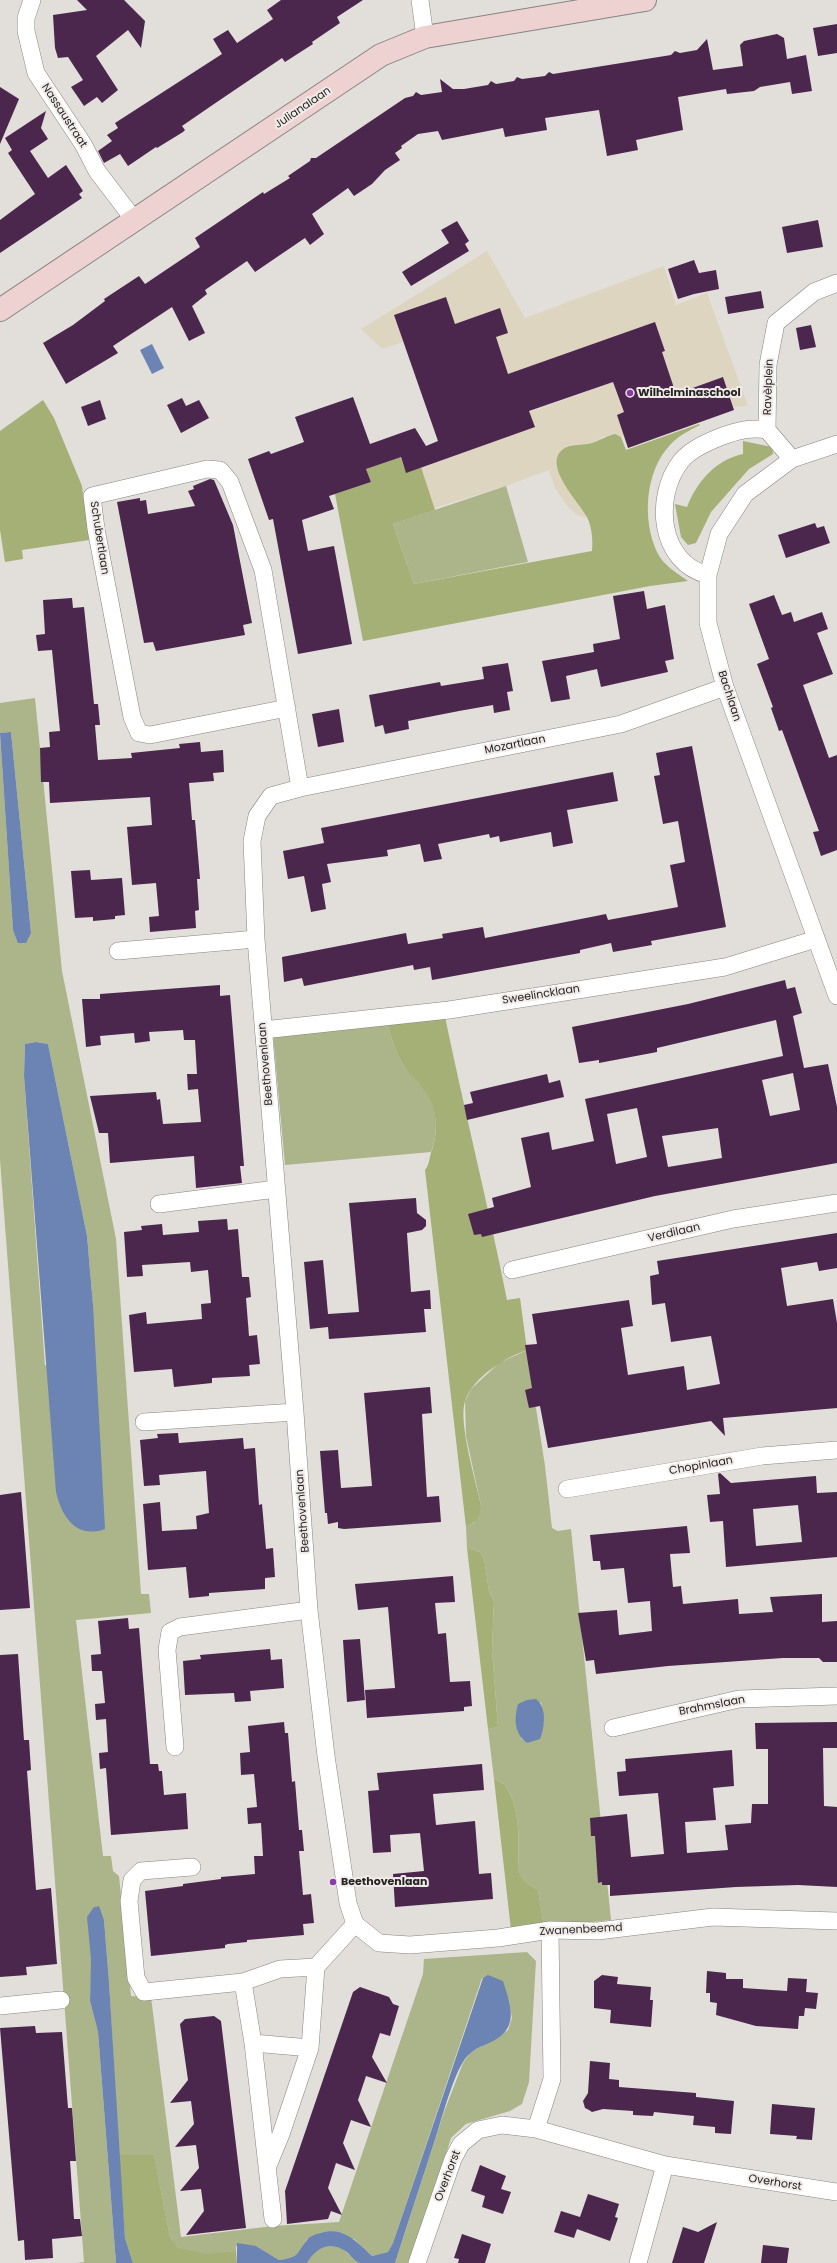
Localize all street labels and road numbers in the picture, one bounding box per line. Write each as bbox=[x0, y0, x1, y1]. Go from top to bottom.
street label: Nassaustraat bbox=[38, 81, 90, 151]
street label: Julianalaan bbox=[272, 84, 334, 132]
street label: Ravèlplein bbox=[761, 359, 777, 415]
street label: Schubertlaan bbox=[87, 500, 111, 576]
street label: Bachlaan bbox=[715, 669, 743, 723]
street label: Mozartlaan bbox=[483, 733, 547, 757]
street label: Sweelincklaan bbox=[501, 982, 581, 1008]
street label: Beethovenlaan bbox=[256, 1022, 276, 1106]
street label: Verdilaan bbox=[647, 1221, 701, 1245]
street label: Chopinlaan bbox=[668, 1454, 734, 1478]
street label: Beethovenlaan bbox=[294, 1469, 312, 1553]
street label: Brahmslaan bbox=[678, 1693, 746, 1719]
street label: Zwanenbeemd bbox=[539, 1921, 623, 1939]
street label: Overhorst bbox=[432, 2149, 464, 2203]
street label: Overhorst bbox=[747, 2172, 803, 2194]

